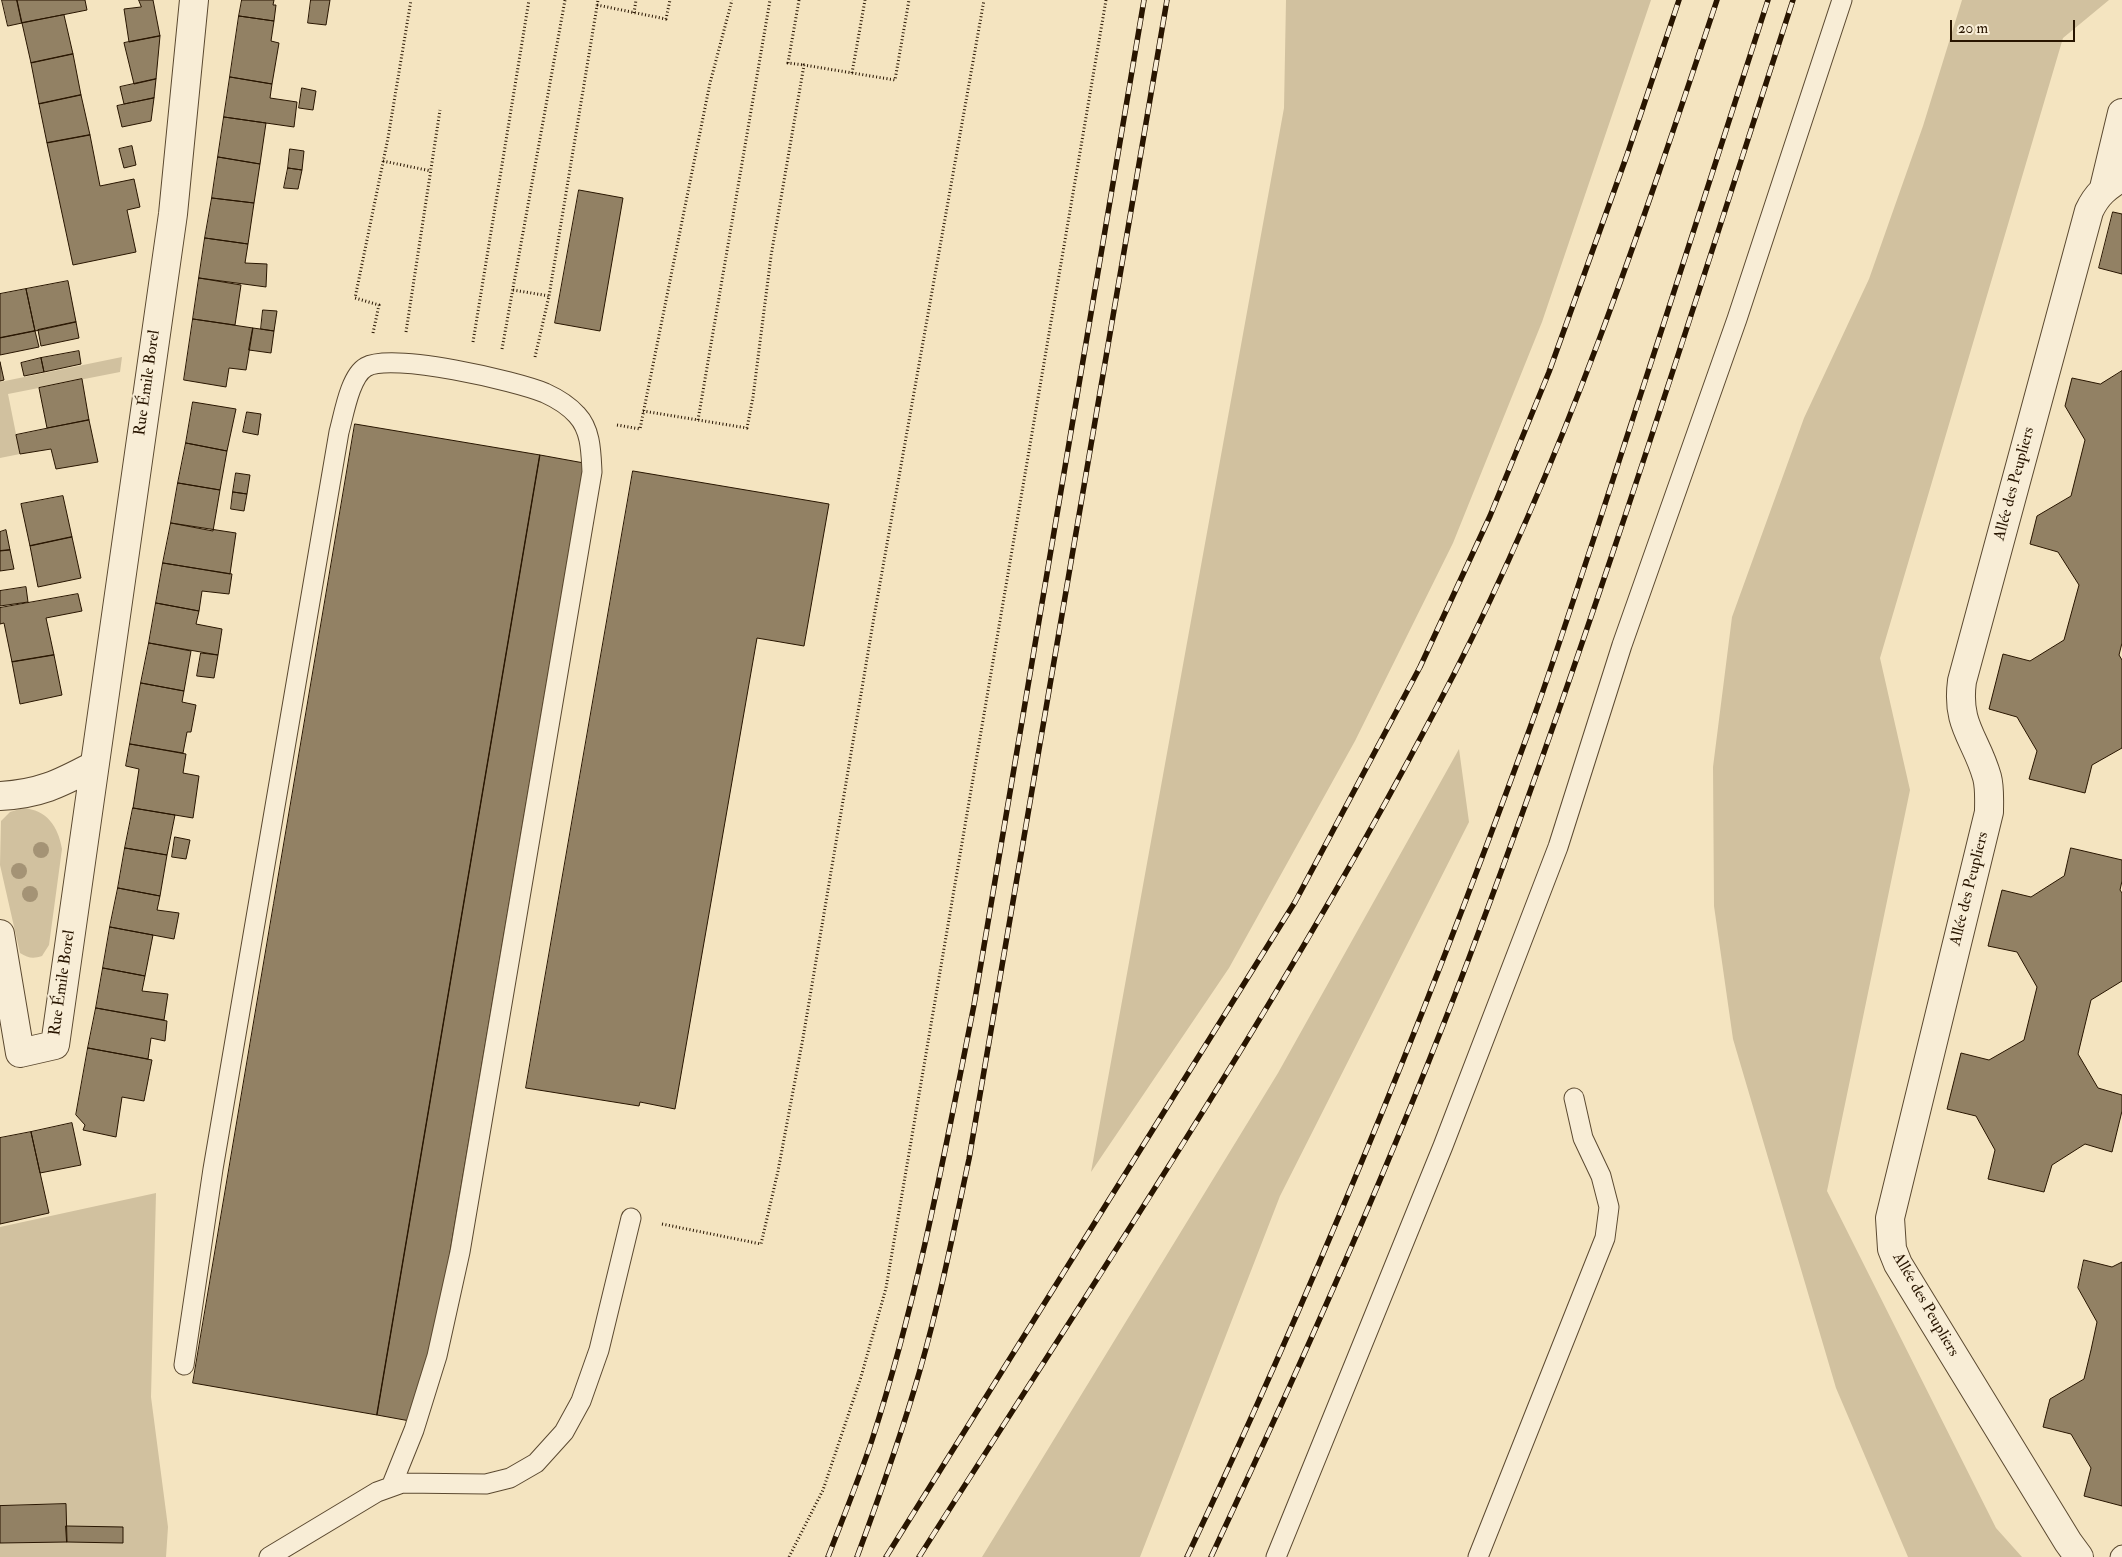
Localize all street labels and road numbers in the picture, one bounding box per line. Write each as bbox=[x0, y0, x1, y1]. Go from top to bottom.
street label: Rue Émile Borel bbox=[131, 329, 165, 437]
street label: Allée des Peupliers bbox=[1991, 425, 2039, 543]
street label: Allée des Peupliers bbox=[1947, 830, 1993, 948]
street label: Rue Émile Borel bbox=[46, 929, 80, 1037]
street label: Allée des Peupliers bbox=[1887, 1250, 1963, 1360]

